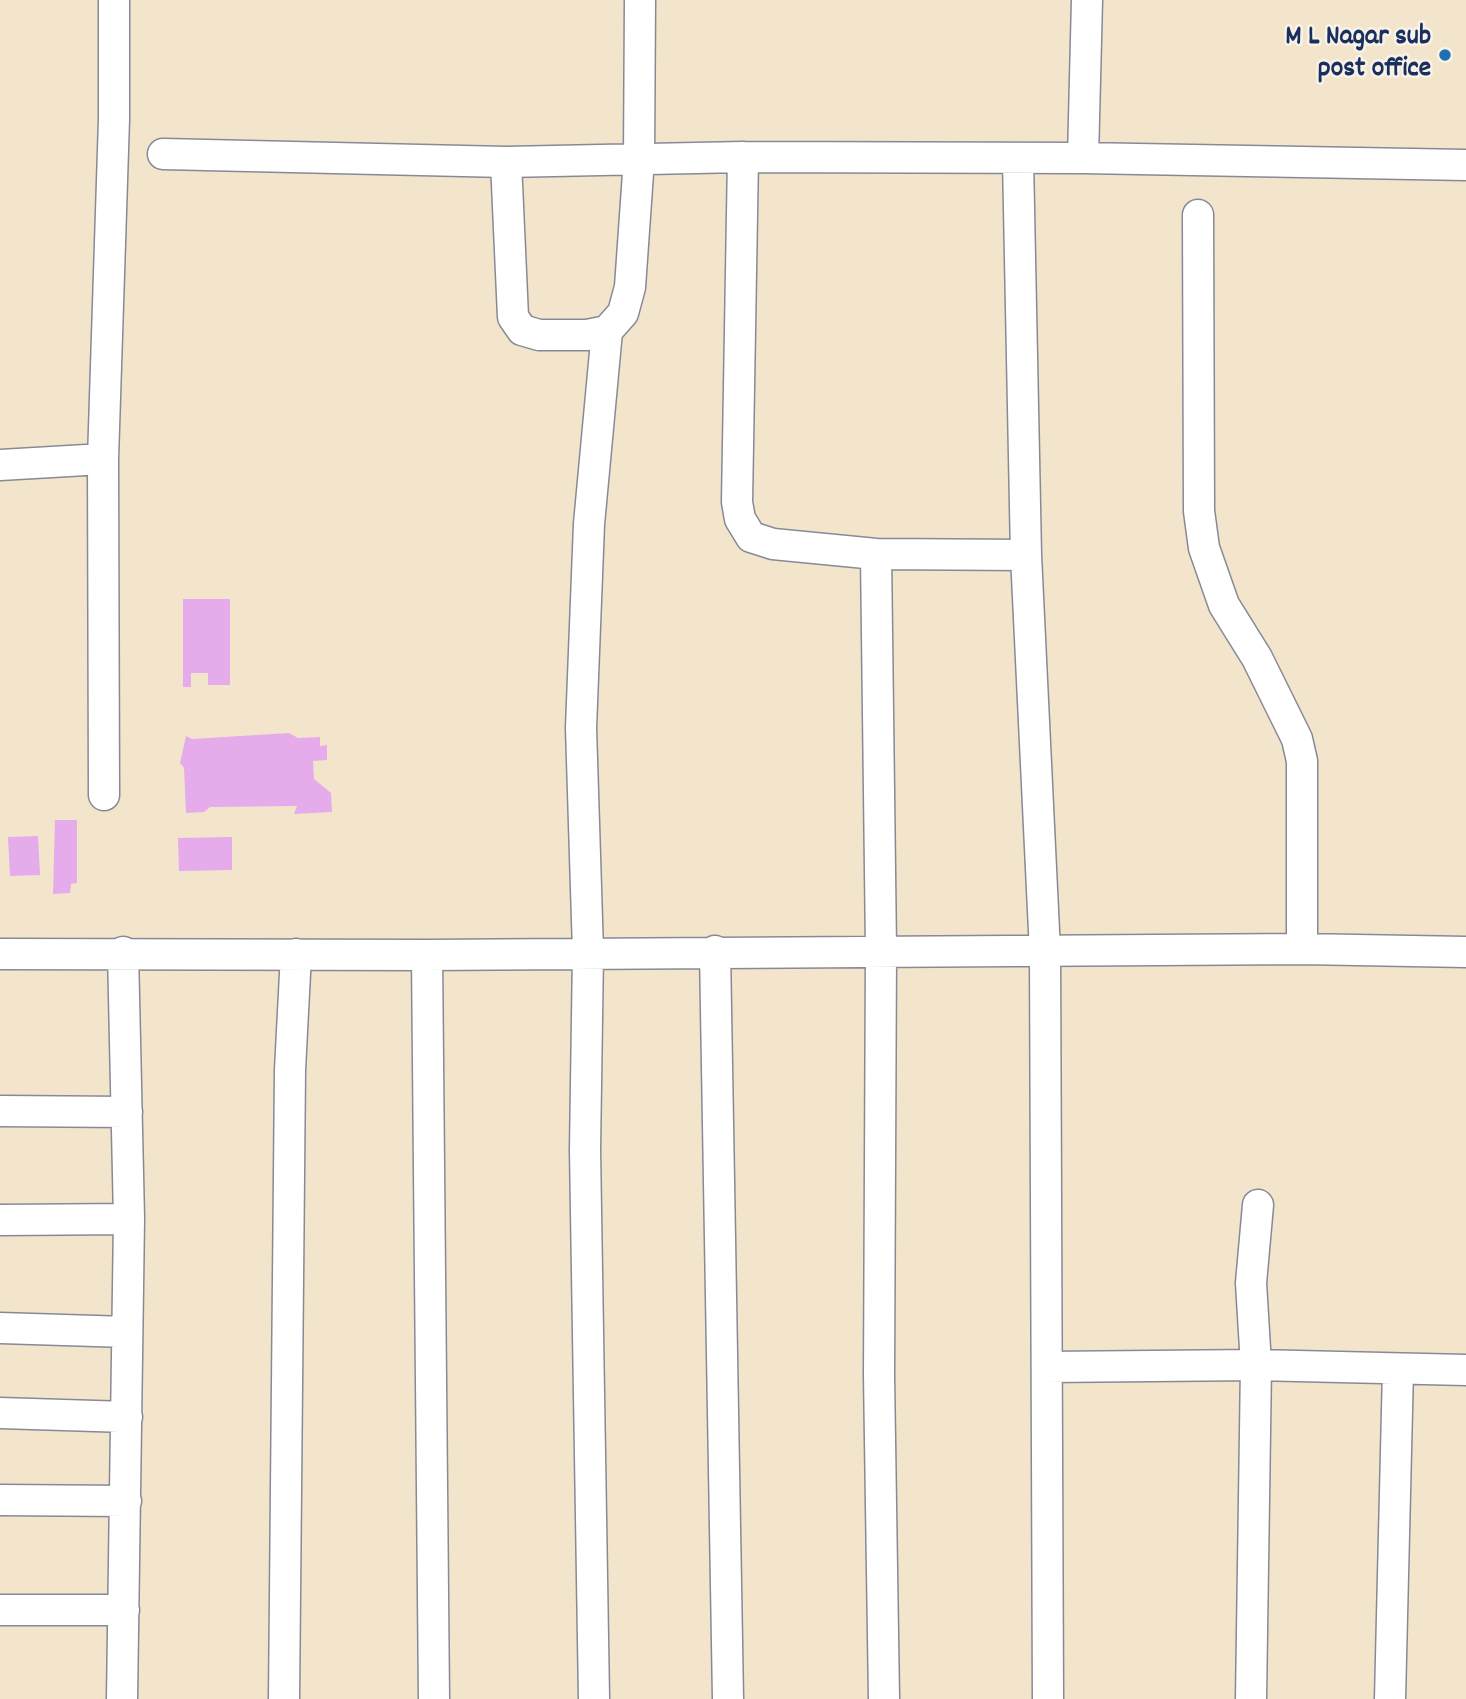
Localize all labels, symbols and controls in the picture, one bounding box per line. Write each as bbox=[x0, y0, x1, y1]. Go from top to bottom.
place label: M L Nagar sub post office bbox=[1285, 22, 1431, 88]
marker: M L Nagar sub post office bbox=[1437, 47, 1453, 63]

